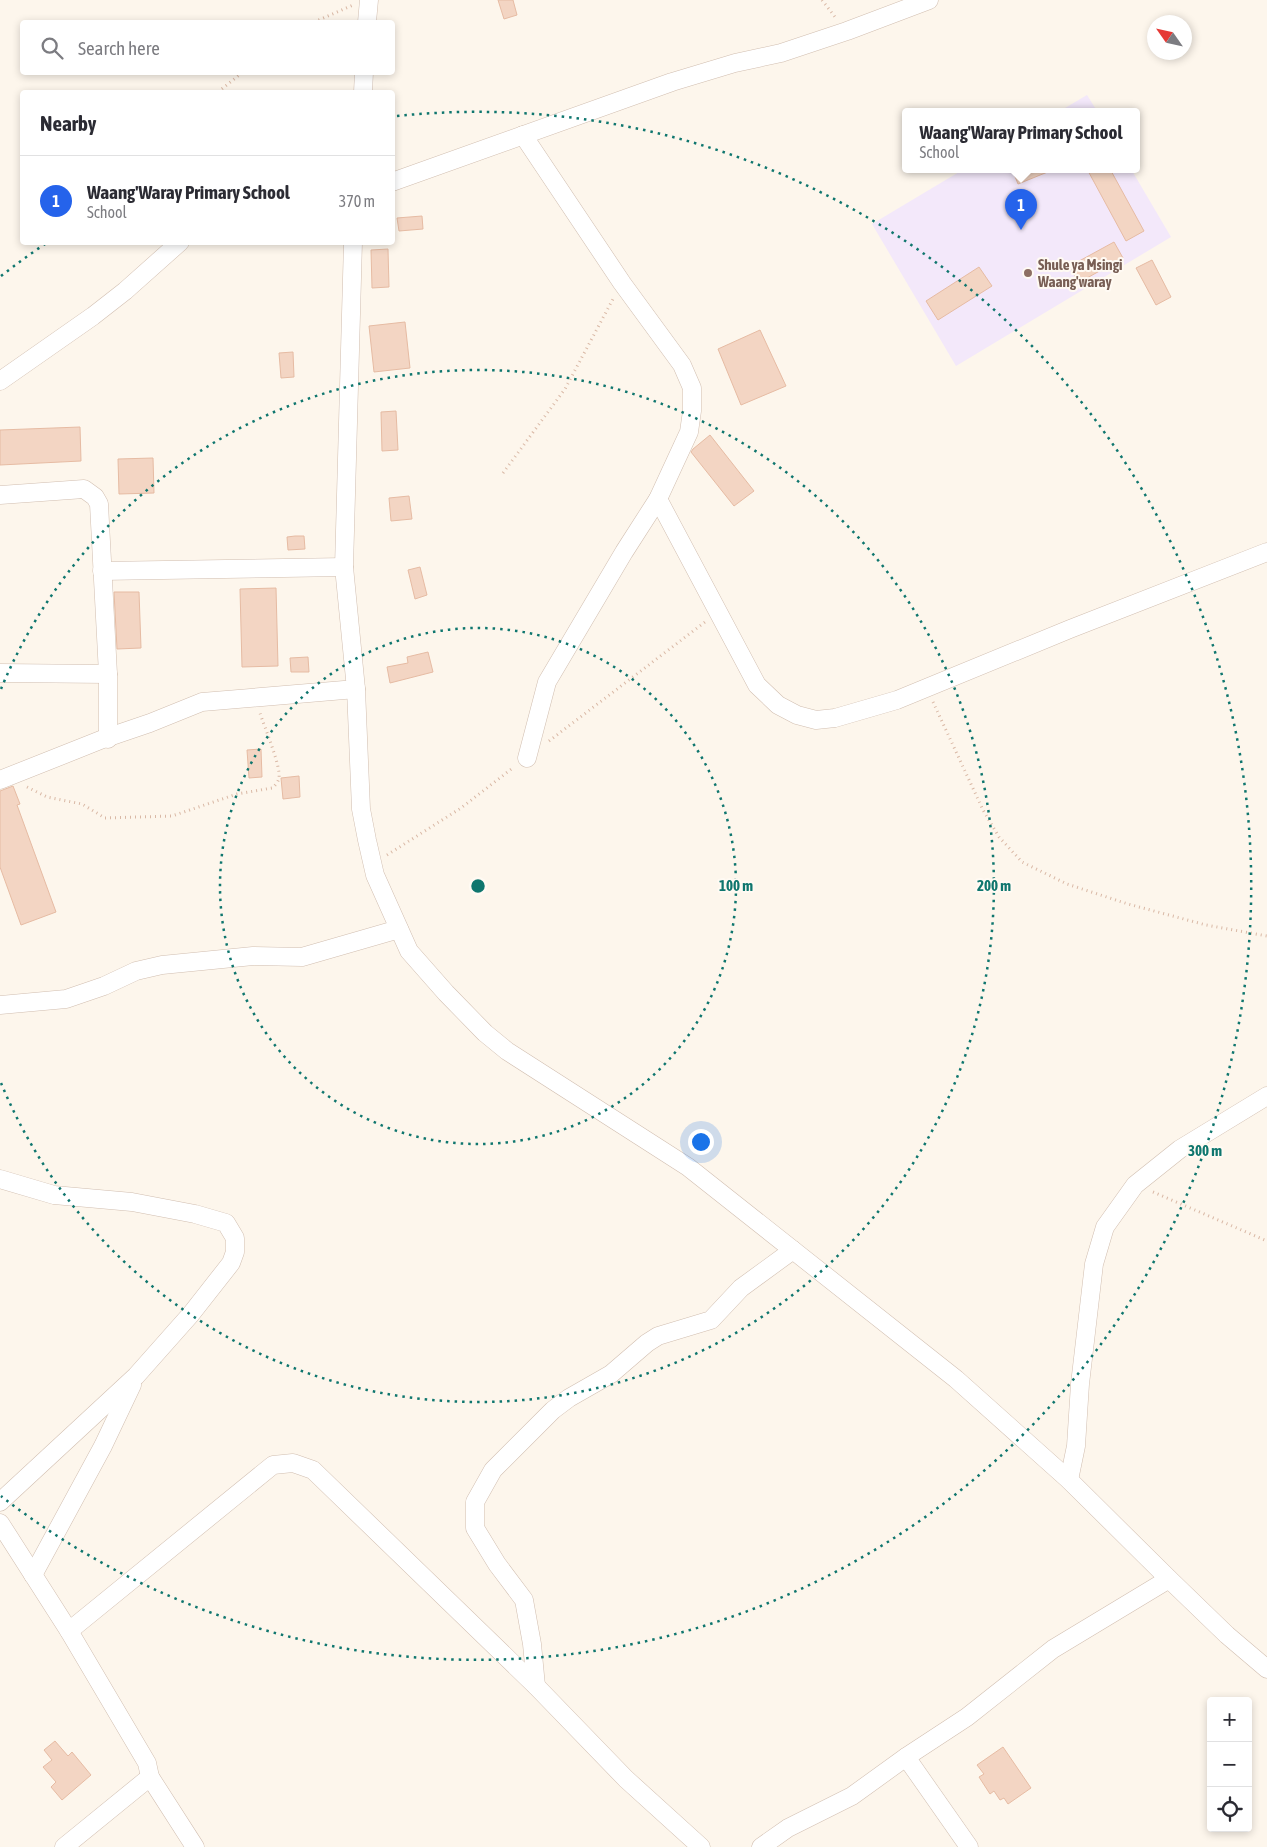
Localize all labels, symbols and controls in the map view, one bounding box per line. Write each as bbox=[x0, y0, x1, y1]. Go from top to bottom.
north arrow bbox=[1147, 15, 1192, 60]
search box bbox=[20, 20, 395, 75]
icon: search bbox=[38, 34, 66, 62]
text: Search here bbox=[78, 37, 160, 59]
popup bbox=[902, 108, 1140, 173]
text: Nearby bbox=[40, 111, 96, 135]
text: Waang'Waray Primary School bbox=[920, 121, 1122, 143]
text: School bbox=[920, 143, 959, 161]
text: Waang'Waray Primary School bbox=[87, 181, 290, 203]
pin: 1 bbox=[1005, 189, 1037, 230]
text: 1 bbox=[52, 192, 60, 210]
text: 370 m bbox=[339, 192, 375, 210]
text: School bbox=[87, 203, 127, 221]
place label: Shule ya Msingi Waang'waray bbox=[1037, 256, 1123, 290]
marker: Shule ya Msingi Waang'waray bbox=[1022, 267, 1034, 279]
centre of rings bbox=[469, 877, 487, 895]
text: 100 m bbox=[719, 877, 753, 894]
text: 200 m bbox=[977, 877, 1011, 894]
your location bbox=[688, 1129, 714, 1155]
text: 300 m bbox=[1188, 1142, 1222, 1159]
map controls bbox=[1207, 1697, 1252, 1832]
button: + bbox=[1207, 1697, 1252, 1742]
button: − bbox=[1207, 1742, 1252, 1787]
button: locate bbox=[1207, 1787, 1252, 1832]

